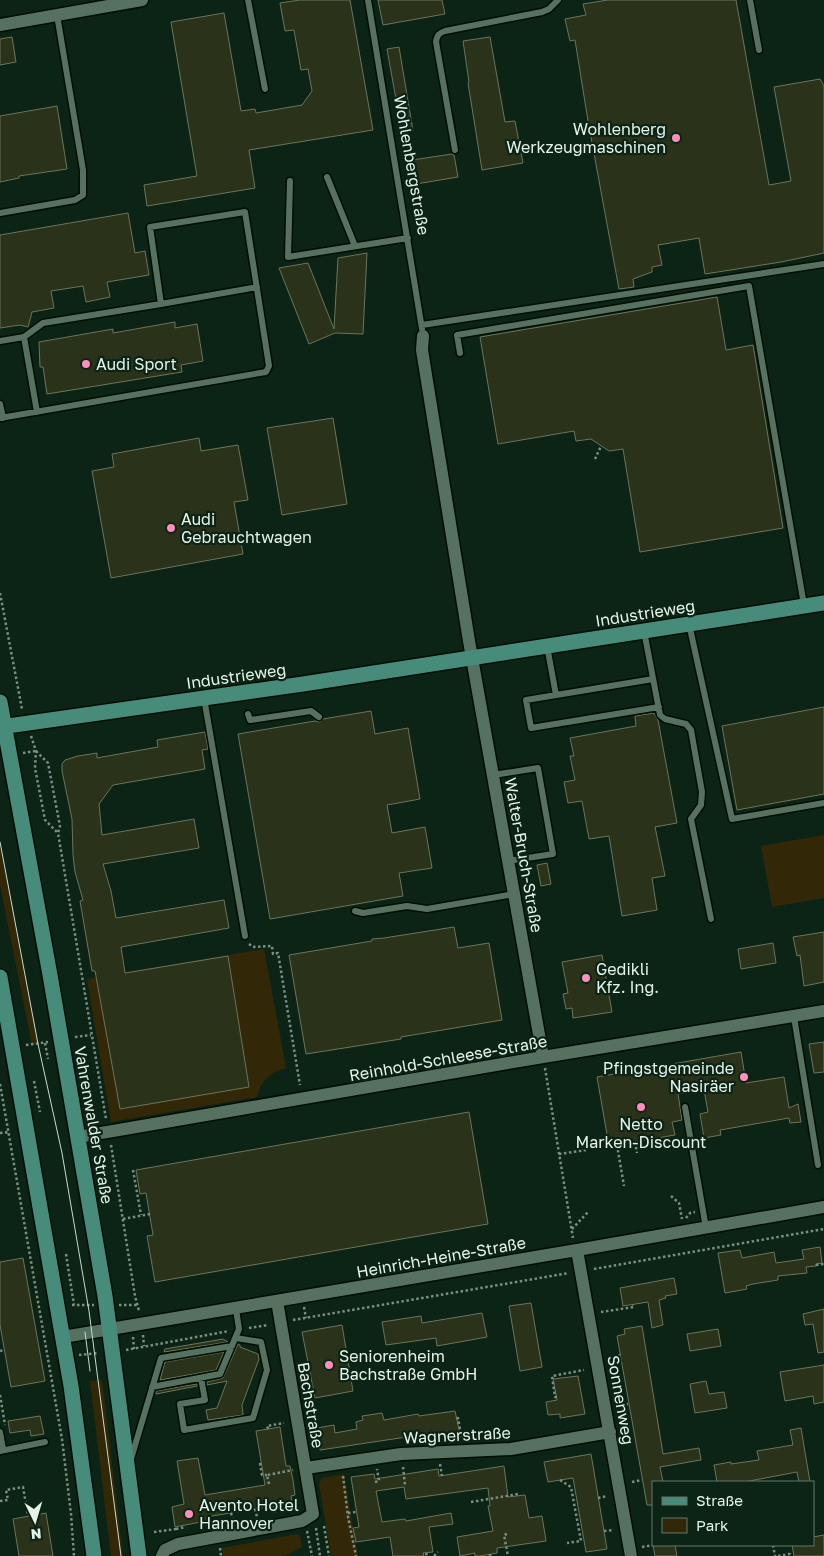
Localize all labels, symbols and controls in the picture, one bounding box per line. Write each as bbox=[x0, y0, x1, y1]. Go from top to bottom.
street label: Wohlenbergstraße bbox=[390, 93, 434, 237]
place label: Wohlenberg Werkzeugmaschinen bbox=[506, 119, 666, 157]
marker: Wohlenberg Werkzeugmaschinen bbox=[670, 132, 682, 144]
place label: Audi Sport bbox=[96, 354, 177, 374]
marker: Audi Sport bbox=[80, 358, 92, 370]
place label: Audi Gebrauchtwagen bbox=[181, 509, 312, 547]
marker: Audi Gebrauchtwagen bbox=[165, 522, 177, 534]
street label: Industrieweg bbox=[594, 595, 696, 631]
street label: Industrieweg bbox=[185, 659, 287, 693]
street label: Walter-Bruch-Straße bbox=[501, 776, 547, 934]
place label: Gedikli Kfz. Ing. bbox=[596, 959, 659, 997]
marker: Gedikli Kfz. Ing. bbox=[580, 972, 592, 984]
street label: Reinhold-Schleese-Straße bbox=[347, 1031, 549, 1085]
street label: Vahrenwalder Straße bbox=[70, 1045, 118, 1205]
place label: Pfingstgemeinde Nasiräer bbox=[603, 1058, 734, 1096]
marker: Pfingstgemeinde Nasiräer bbox=[738, 1071, 750, 1083]
marker: Netto Marken-Discount bbox=[635, 1101, 647, 1113]
place label: Netto Marken-Discount bbox=[575, 1114, 707, 1152]
street label: Heinrich-Heine-Straße bbox=[355, 1232, 527, 1282]
place label: Seniorenheim Bachstraße GmbH bbox=[339, 1346, 477, 1384]
street label: Sonnenweg bbox=[603, 1354, 639, 1446]
marker: Seniorenheim Bachstraße GmbH bbox=[323, 1359, 335, 1371]
street label: Bachstraße bbox=[294, 1360, 328, 1450]
street label: Wagnerstraße bbox=[403, 1422, 511, 1448]
legend bbox=[652, 1481, 814, 1546]
text: Straße bbox=[696, 1491, 743, 1509]
place label: Avento Hotel Hannover bbox=[199, 1495, 299, 1533]
north arrow bbox=[10, 1496, 60, 1546]
marker: Avento Hotel Hannover bbox=[183, 1508, 195, 1520]
text: Park bbox=[696, 1516, 729, 1534]
text: N bbox=[30, 1526, 42, 1543]

